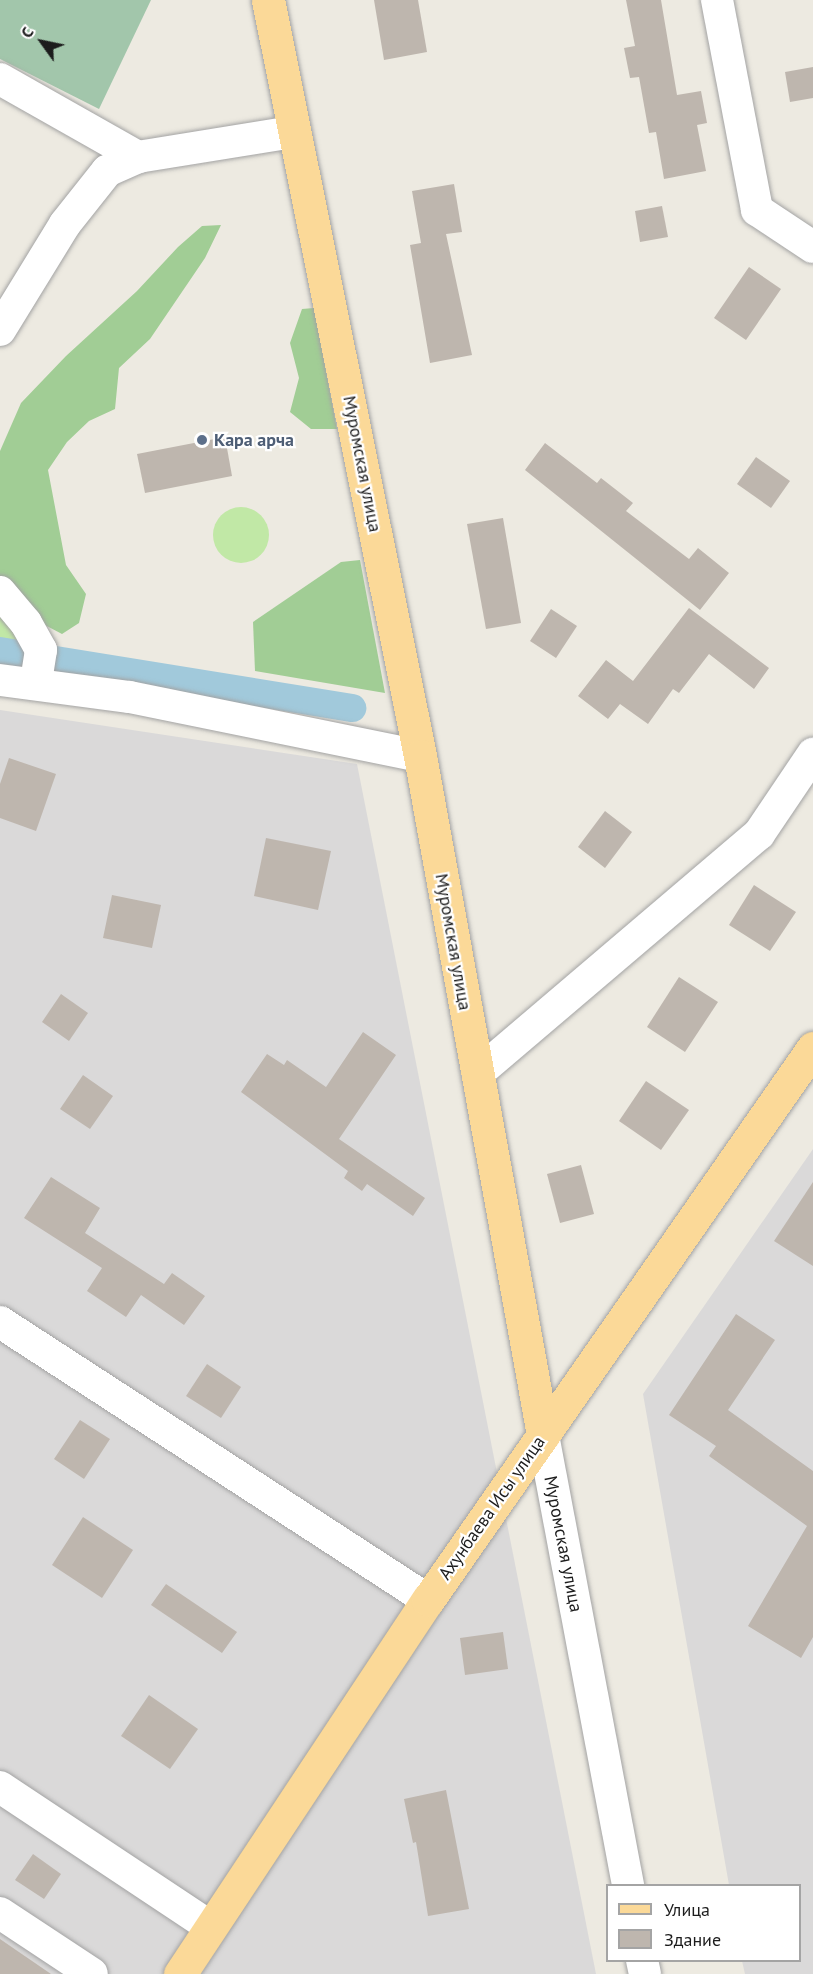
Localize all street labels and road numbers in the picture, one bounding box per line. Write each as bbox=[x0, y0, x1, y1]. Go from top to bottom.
street label: Муромская улица bbox=[338, 394, 386, 534]
street label: Муромская улица bbox=[430, 872, 476, 1012]
street label: Ахунбаева Исы улица bbox=[434, 1432, 550, 1584]
street label: Муромская улица bbox=[539, 1474, 587, 1614]

